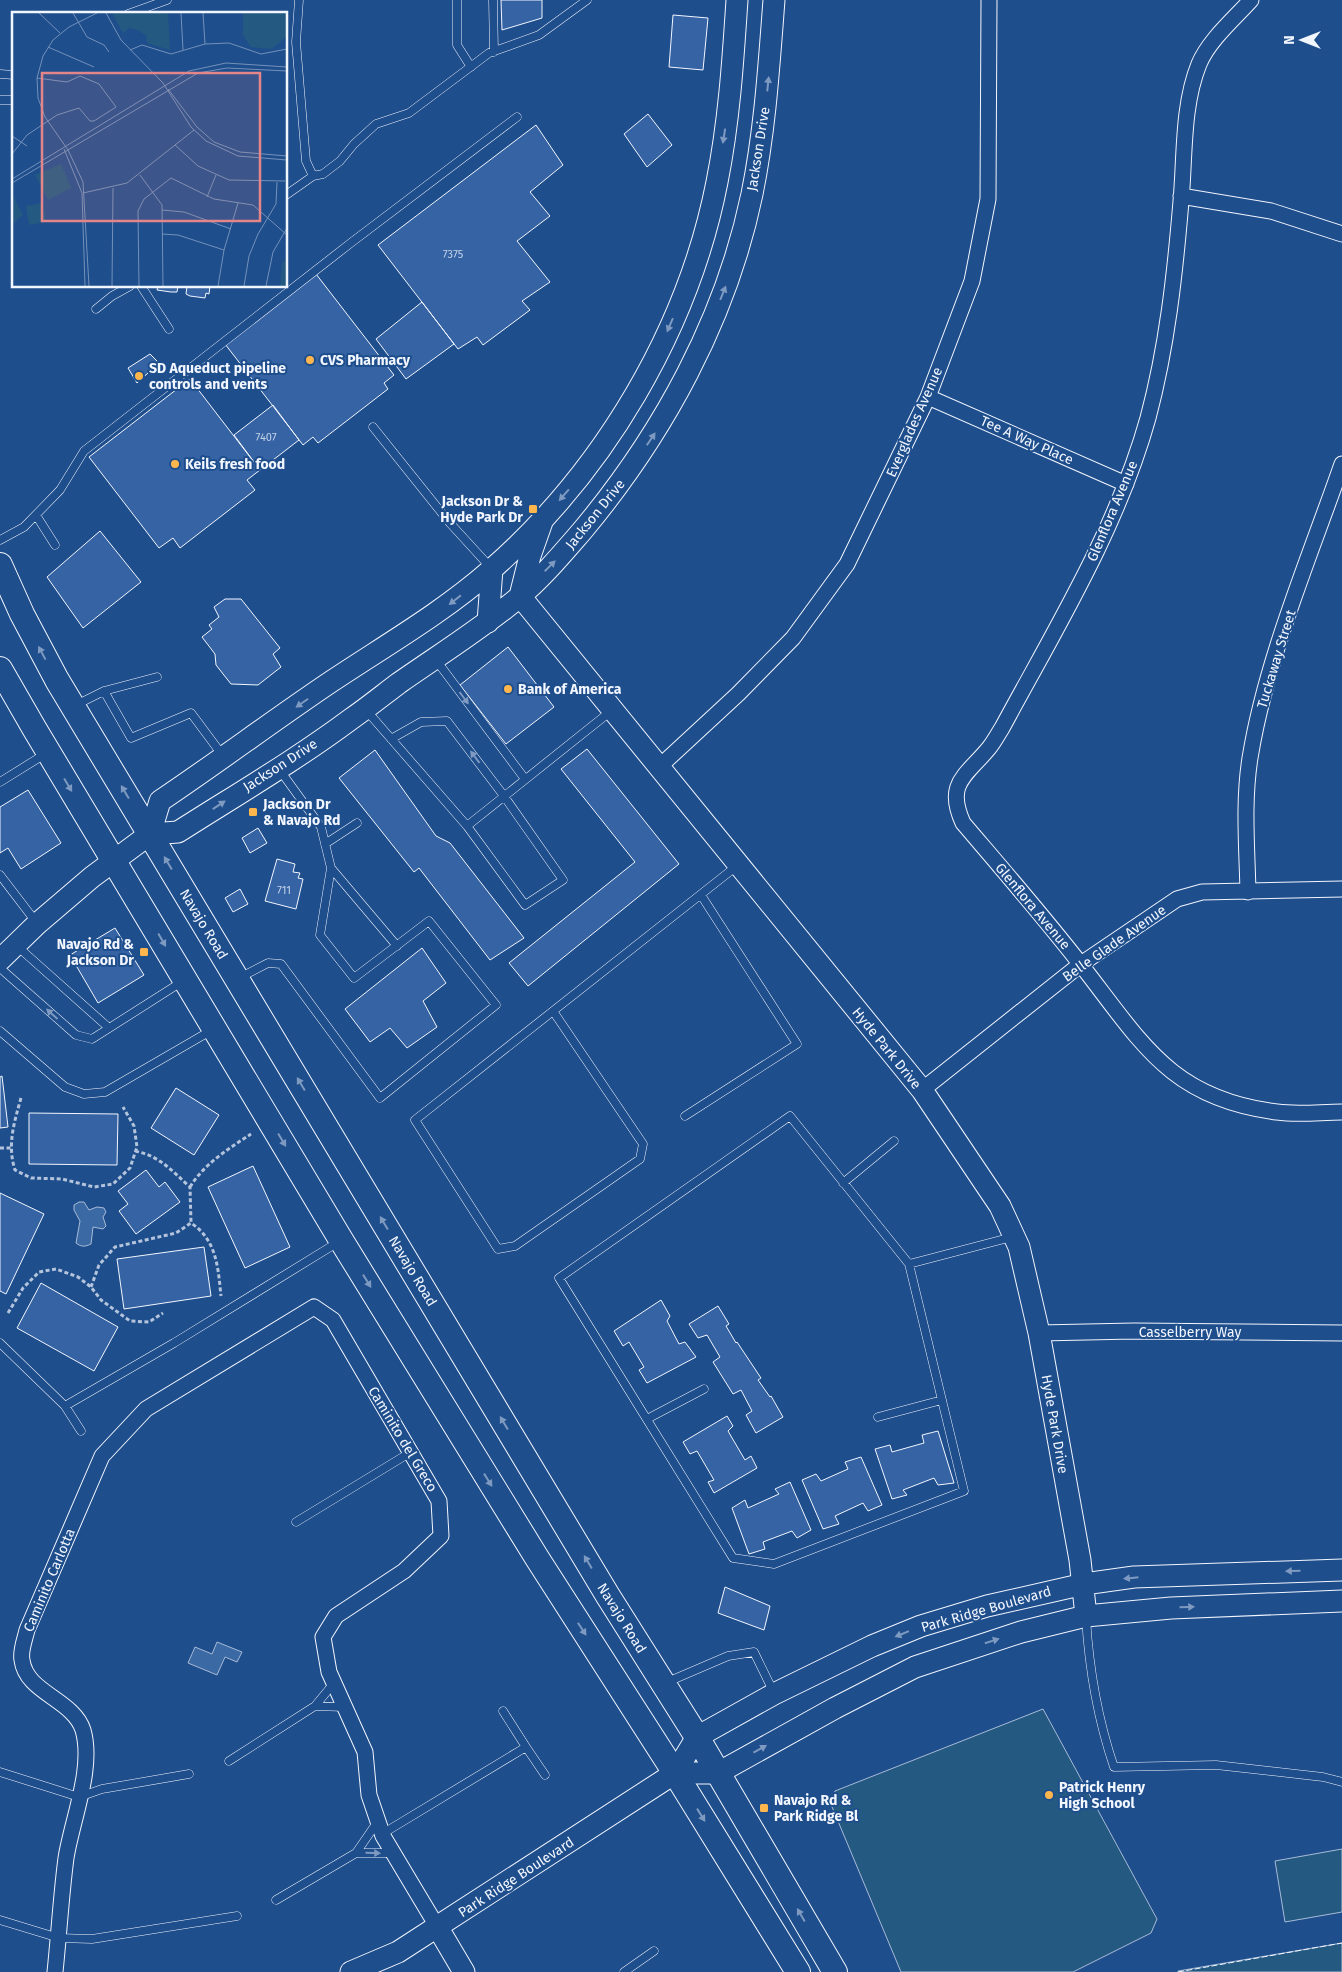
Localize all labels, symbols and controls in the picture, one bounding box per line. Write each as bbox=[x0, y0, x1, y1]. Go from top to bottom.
inset map bbox=[12, 12, 288, 288]
north arrow bbox=[1277, 15, 1327, 65]
text: N bbox=[1281, 35, 1298, 45]
one-way arrow bbox=[764, 75, 772, 91]
street label: Jackson Drive bbox=[743, 106, 774, 192]
one-way arrow bbox=[720, 128, 728, 144]
house number: 7375 bbox=[443, 248, 464, 261]
one-way arrow bbox=[719, 286, 727, 300]
one-way arrow bbox=[666, 318, 674, 332]
place label: CVS Pharmacy bbox=[320, 352, 411, 369]
marker: CVS Pharmacy bbox=[304, 354, 316, 366]
place label: SD Aqueduct pipeline controls and vents bbox=[149, 360, 286, 393]
street label: Everglades Avenue bbox=[883, 365, 946, 480]
marker: SD Aqueduct pipeline controls and vents bbox=[133, 370, 145, 382]
street label: Tee A Way Place bbox=[978, 412, 1076, 469]
house number: 7407 bbox=[255, 431, 277, 444]
one-way arrow bbox=[646, 432, 655, 445]
place label: Keils fresh food bbox=[185, 456, 285, 473]
marker: Keils fresh food bbox=[169, 458, 181, 470]
street label: Glenflora Avenue bbox=[1084, 458, 1141, 564]
street label: Jackson Drive bbox=[562, 476, 629, 553]
one-way arrow bbox=[559, 488, 570, 501]
place label: Jackson Dr & Hyde Park Dr bbox=[440, 493, 523, 526]
marker: Jackson Dr & Hyde Park Dr bbox=[527, 503, 539, 515]
one-way arrow bbox=[544, 560, 556, 572]
one-way arrow bbox=[448, 595, 462, 605]
street label: Tuckaway Street bbox=[1253, 607, 1300, 710]
one-way arrow bbox=[38, 645, 46, 660]
place label: Bank of America bbox=[518, 681, 622, 698]
marker: Bank of America bbox=[502, 683, 514, 695]
one-way arrow bbox=[458, 691, 469, 704]
one-way arrow bbox=[295, 698, 308, 708]
street label: Jackson Drive bbox=[240, 735, 321, 796]
one-way arrow bbox=[469, 751, 480, 764]
one-way arrow bbox=[63, 778, 73, 792]
one-way arrow bbox=[120, 786, 130, 799]
place label: Jackson Dr & Navajo Rd bbox=[262, 796, 340, 829]
one-way arrow bbox=[212, 801, 226, 810]
marker: Jackson Dr & Navajo Rd bbox=[247, 806, 259, 818]
one-way arrow bbox=[163, 856, 172, 869]
street label: Glenflora Avenue bbox=[991, 860, 1074, 953]
house number: 711 bbox=[277, 884, 291, 897]
street label: Navajo Road bbox=[176, 886, 231, 963]
street label: Belle Glade Avenue bbox=[1059, 901, 1169, 985]
one-way arrow bbox=[158, 934, 167, 947]
place label: Navajo Rd & Jackson Dr bbox=[57, 936, 134, 969]
marker: Navajo Rd & Jackson Dr bbox=[138, 946, 150, 958]
street label: Hyde Park Drive bbox=[848, 1004, 925, 1093]
one-way arrow bbox=[46, 1008, 58, 1020]
one-way arrow bbox=[296, 1078, 305, 1091]
one-way arrow bbox=[277, 1134, 286, 1147]
one-way arrow bbox=[380, 1217, 389, 1230]
street label: Navajo Road bbox=[385, 1233, 440, 1310]
one-way arrow bbox=[362, 1275, 371, 1288]
street label: Casselberry Way bbox=[1139, 1324, 1241, 1341]
street label: Hyde Park Drive bbox=[1037, 1373, 1072, 1475]
street label: Caminito del Greco bbox=[364, 1383, 441, 1495]
one-way arrow bbox=[500, 1416, 509, 1429]
one-way arrow bbox=[484, 1473, 493, 1486]
street label: Caminito Carlotta bbox=[20, 1526, 79, 1634]
one-way arrow bbox=[583, 1555, 592, 1568]
one-way arrow bbox=[1285, 1568, 1301, 1576]
one-way arrow bbox=[1123, 1574, 1139, 1582]
street label: Navajo Road bbox=[593, 1580, 650, 1656]
street label: Park Ridge Boulevard bbox=[919, 1583, 1053, 1636]
one-way arrow bbox=[1179, 1603, 1195, 1611]
one-way arrow bbox=[577, 1622, 587, 1635]
one-way arrow bbox=[895, 1631, 910, 1638]
one-way arrow bbox=[985, 1636, 1000, 1644]
one-way arrow bbox=[753, 1744, 767, 1753]
place label: Patrick Henry High School bbox=[1059, 1779, 1146, 1812]
marker: Patrick Henry High School bbox=[1043, 1789, 1055, 1801]
place label: Navajo Rd & Park Ridge Bl bbox=[774, 1792, 859, 1825]
marker: Navajo Rd & Park Ridge Bl bbox=[758, 1802, 770, 1814]
one-way arrow bbox=[696, 1808, 705, 1821]
street label: Park Ridge Boulevard bbox=[455, 1834, 577, 1921]
one-way arrow bbox=[365, 1849, 381, 1857]
one-way arrow bbox=[797, 1908, 806, 1921]

